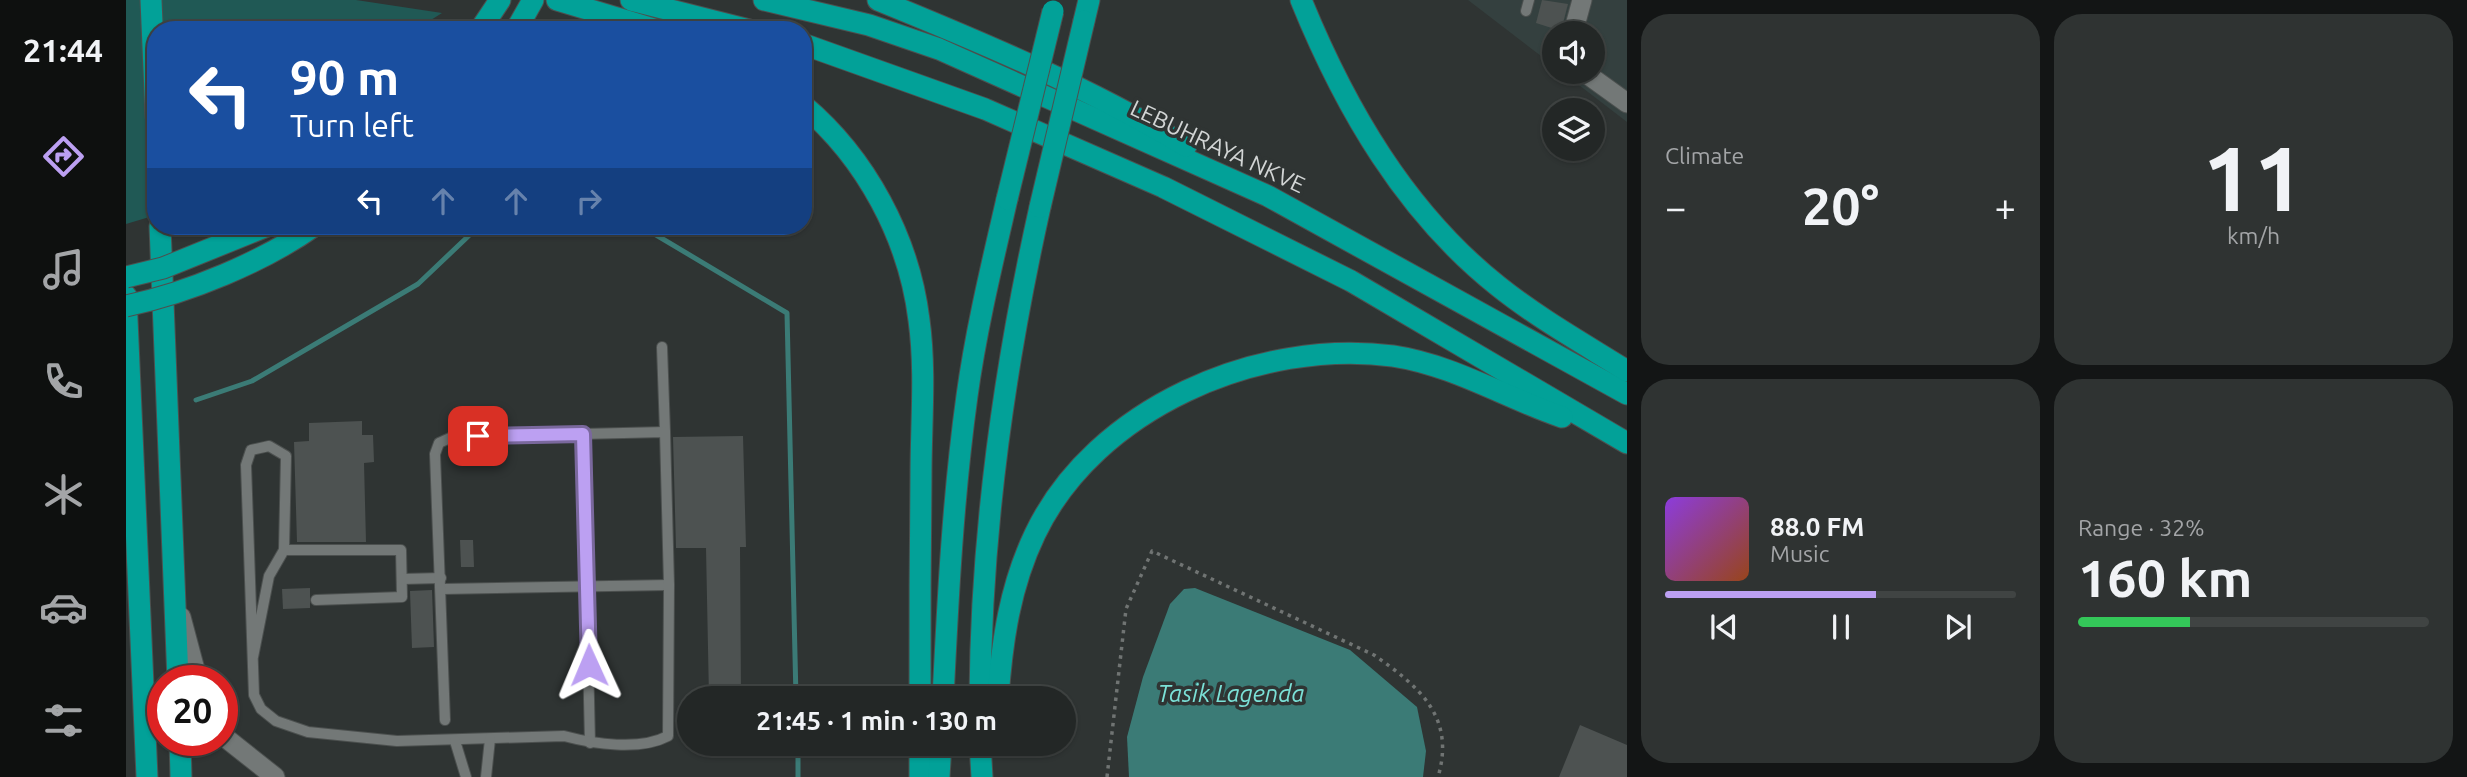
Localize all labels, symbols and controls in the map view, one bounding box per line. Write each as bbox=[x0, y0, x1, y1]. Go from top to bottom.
map controls bbox=[1542, 21, 1605, 161]
button: sound bbox=[1542, 21, 1605, 84]
text: 21:44 bbox=[23, 32, 103, 68]
icon: left bbox=[175, 49, 266, 140]
text: 90 m bbox=[290, 49, 399, 104]
street label: LEBUHRAYA NKVE bbox=[1127, 95, 1309, 197]
button: layers bbox=[1542, 98, 1605, 161]
text: Turn left bbox=[290, 107, 414, 143]
text: 11 bbox=[2202, 126, 2305, 228]
icon: directions bbox=[39, 132, 88, 181]
text: Climate bbox=[1665, 143, 1744, 168]
text: 20° bbox=[1802, 177, 1879, 235]
icon: left bbox=[351, 182, 389, 220]
icon: ahead bbox=[424, 182, 462, 220]
icon: ahead bbox=[497, 182, 535, 220]
icon: right bbox=[570, 182, 608, 220]
text: − bbox=[1665, 186, 1686, 228]
text: + bbox=[1995, 186, 2016, 228]
text: km/h bbox=[2227, 223, 2280, 248]
icon: music bbox=[39, 245, 88, 294]
icon: phone bbox=[39, 357, 88, 406]
pin bbox=[448, 406, 508, 466]
icon: arrive bbox=[459, 417, 497, 455]
icon: climate bbox=[39, 470, 88, 519]
text: 88.0 FM bbox=[1770, 512, 1864, 541]
text: Range · 32% bbox=[2078, 515, 2205, 540]
text: Music bbox=[1770, 541, 1829, 566]
text: 160 km bbox=[2078, 549, 2252, 607]
icon: car bbox=[39, 583, 88, 632]
icon: previous bbox=[1705, 608, 1743, 646]
icon: pause bbox=[1822, 608, 1860, 646]
icon: next bbox=[1939, 608, 1977, 646]
position arrow bbox=[552, 628, 626, 702]
speed limit sign: 20 bbox=[147, 665, 238, 756]
water label: Tasik Lagenda bbox=[1158, 680, 1305, 707]
icon: filters bbox=[39, 696, 88, 745]
text: 21:45 · 1 min · 130 m bbox=[756, 706, 997, 735]

